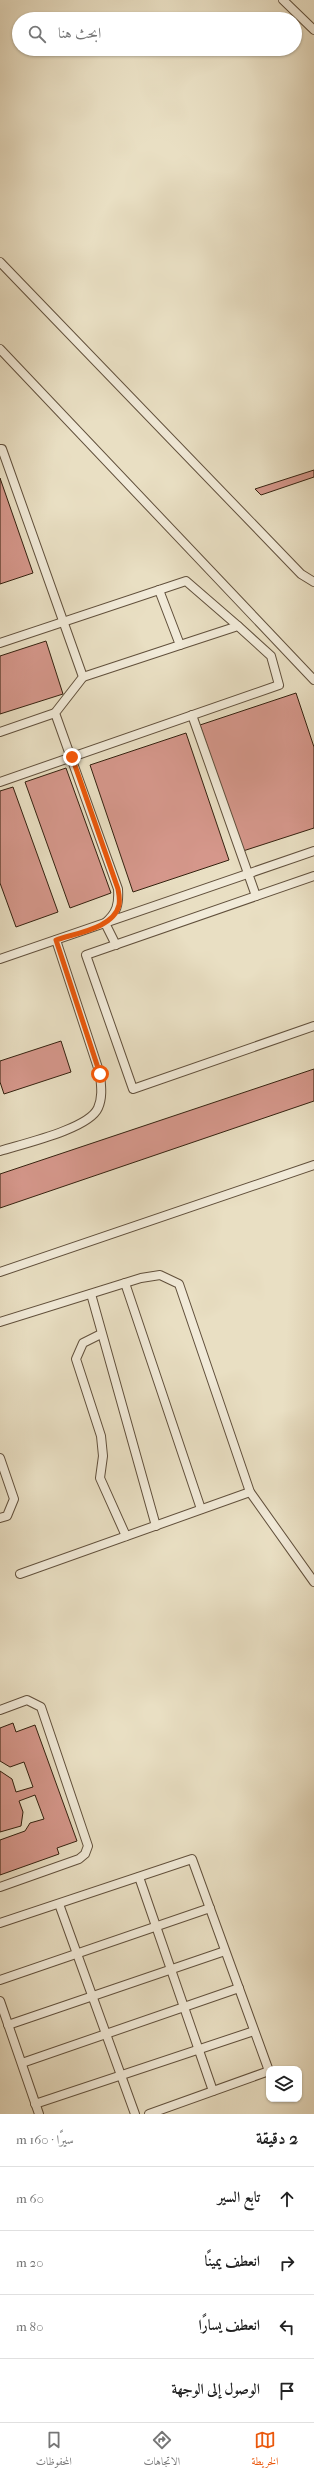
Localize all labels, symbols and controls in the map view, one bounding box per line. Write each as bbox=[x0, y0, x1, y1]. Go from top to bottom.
search box bbox=[12, 12, 302, 56]
icon: search bbox=[26, 23, 48, 45]
text: ابحث هنا bbox=[58, 24, 101, 42]
route end bbox=[63, 748, 81, 766]
route start bbox=[91, 1065, 109, 1083]
map controls bbox=[266, 2066, 302, 2102]
button: layers bbox=[266, 2066, 302, 2102]
text: 2 دقيقة bbox=[256, 2128, 298, 2148]
text: سيرًا · 160 m bbox=[16, 2132, 74, 2147]
text: تابع السير bbox=[218, 2188, 260, 2206]
icon: ahead bbox=[276, 2188, 298, 2210]
text: 60 m bbox=[16, 2191, 44, 2206]
text: انعطف يمينًا bbox=[205, 2252, 260, 2270]
icon: right bbox=[276, 2252, 298, 2274]
text: 20 m bbox=[16, 2255, 43, 2270]
text: انعطف يسارًا bbox=[199, 2316, 260, 2334]
icon: left bbox=[276, 2316, 298, 2338]
text: 80 m bbox=[16, 2319, 43, 2334]
text: الوصول إلى الوجهة bbox=[171, 2380, 260, 2398]
icon: arrive bbox=[276, 2380, 298, 2402]
tab: المحفوظات bbox=[36, 2429, 72, 2472]
tab: الاتجاهات bbox=[143, 2429, 180, 2472]
tab: الخريطة bbox=[252, 2429, 278, 2472]

